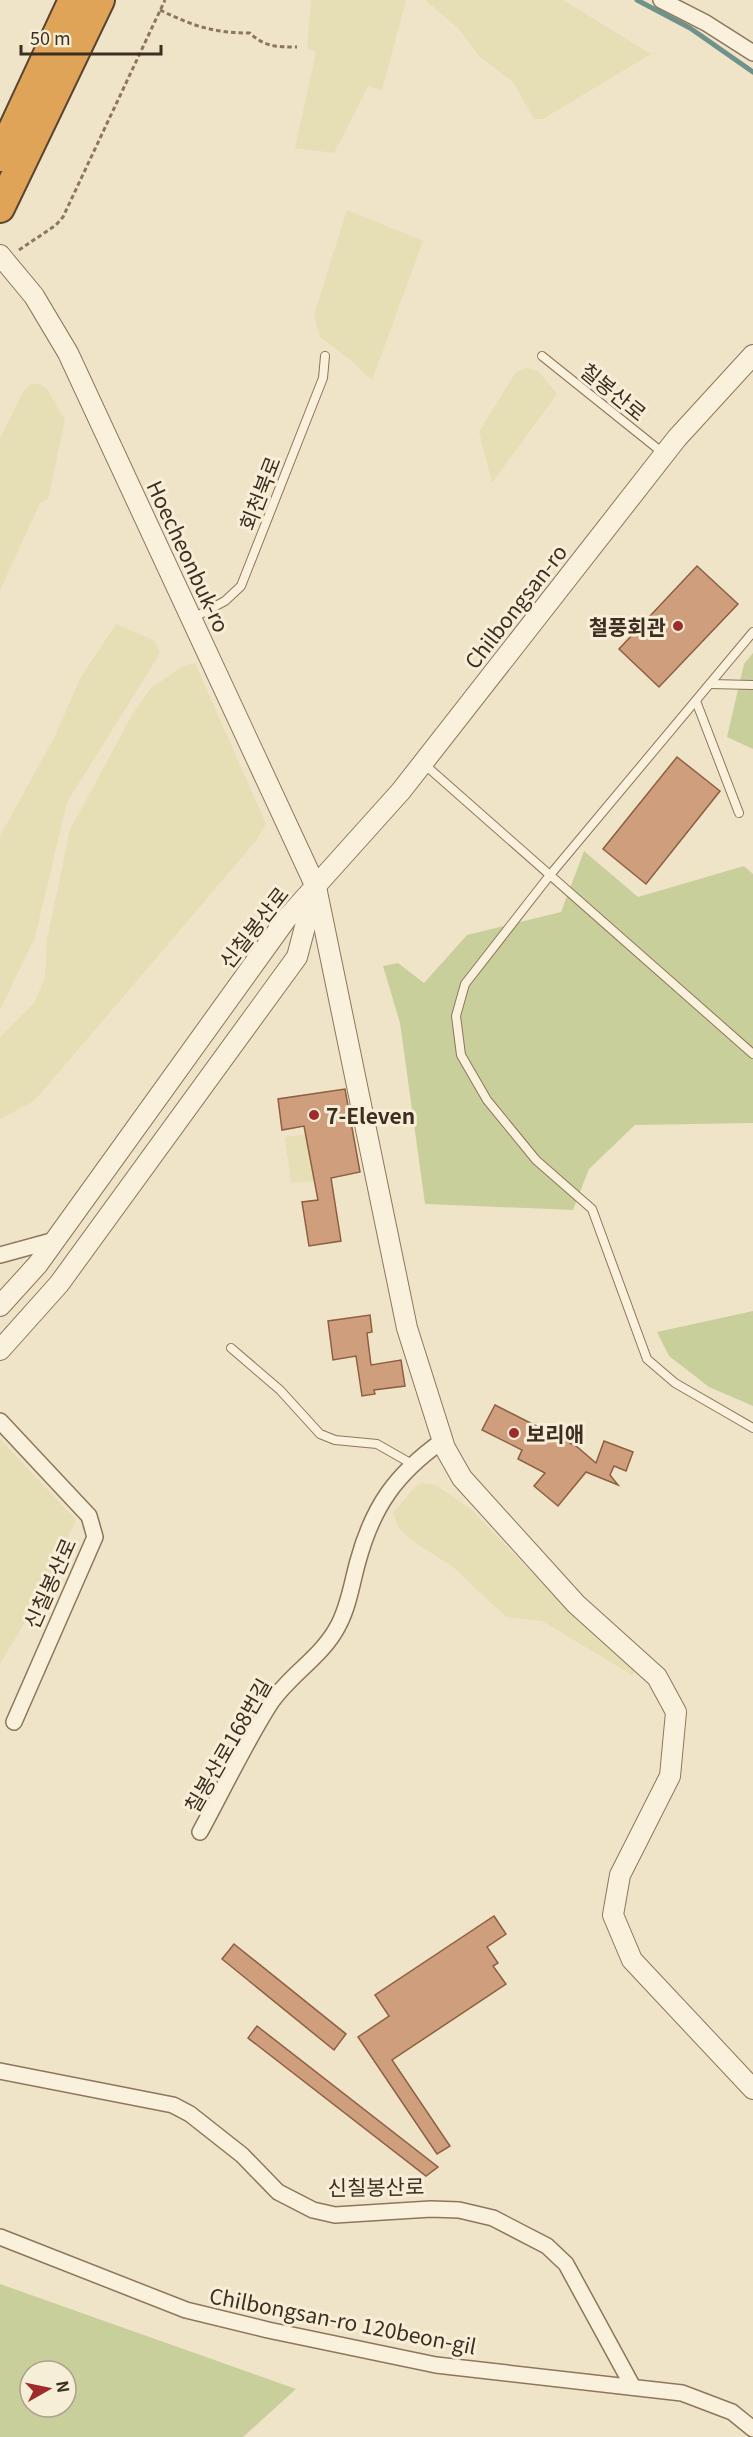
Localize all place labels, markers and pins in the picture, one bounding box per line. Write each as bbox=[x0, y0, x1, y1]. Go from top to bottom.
place label: 철풍회관 bbox=[589, 611, 666, 641]
marker: 철풍회관 bbox=[671, 619, 685, 633]
place label: 7-Eleven bbox=[326, 1100, 415, 1130]
marker: 7-Eleven bbox=[307, 1108, 321, 1122]
place label: 보리애 bbox=[526, 1418, 584, 1448]
marker: 보리애 bbox=[507, 1426, 521, 1440]

